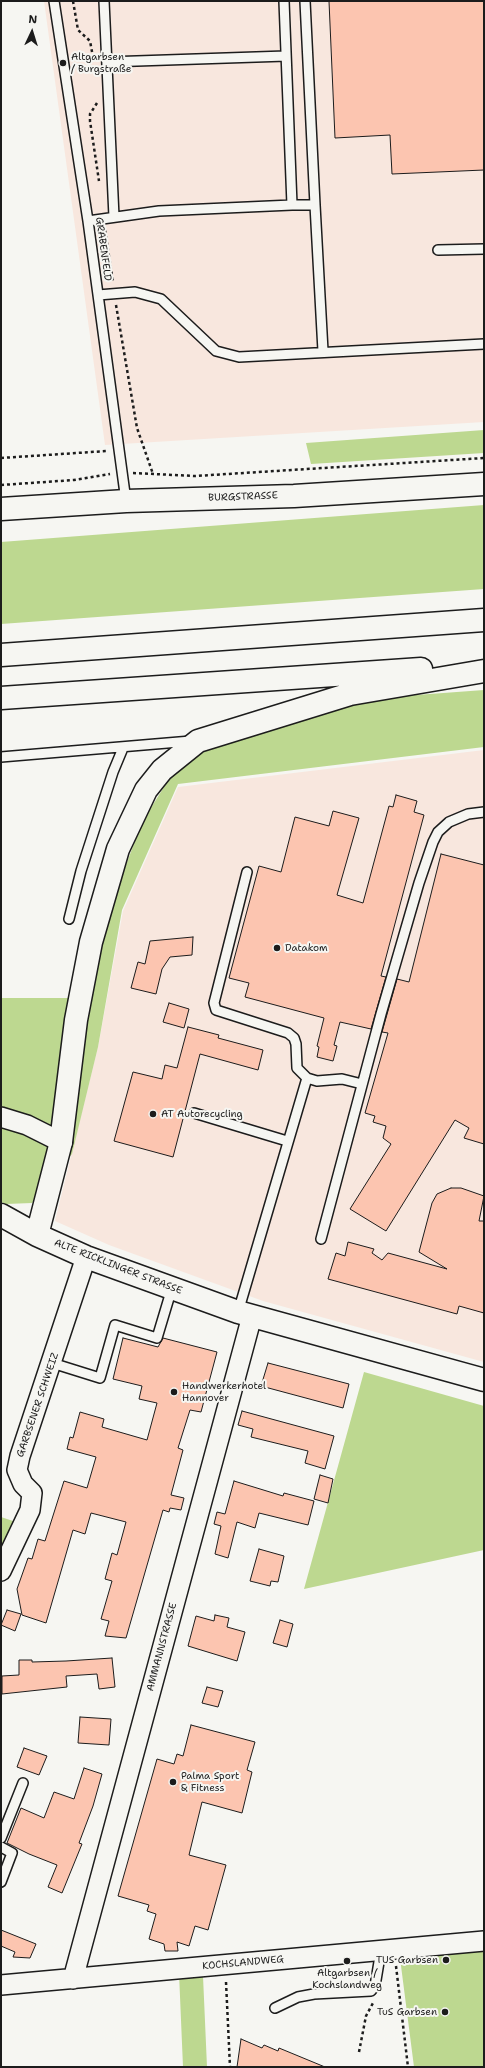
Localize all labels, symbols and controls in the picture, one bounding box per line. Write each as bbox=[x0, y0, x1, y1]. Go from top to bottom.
north arrow bbox=[12, 12, 52, 52]
text: N bbox=[28, 12, 38, 27]
place label: Altgarbsen / Burgstraße bbox=[71, 51, 131, 74]
marker: Altgarbsen / Burgstraße bbox=[58, 58, 68, 68]
street label: GRABENFELD bbox=[93, 216, 113, 282]
street label: BURGSTRASSE bbox=[208, 490, 278, 504]
place label: Datakom bbox=[285, 942, 328, 954]
marker: Datakom bbox=[272, 943, 282, 953]
place label: AT Autorecycling bbox=[161, 1108, 243, 1120]
marker: AT Autorecycling bbox=[148, 1109, 158, 1119]
street label: ALTE RICKLINGER STRASSE bbox=[52, 1237, 184, 1297]
street label: GARBSENER SCHWEIZ bbox=[14, 1351, 62, 1459]
place label: Handwerkerhotel Hannover bbox=[182, 1380, 266, 1404]
marker: Handwerkerhotel Hannover bbox=[169, 1387, 179, 1397]
street label: AMMANNSTRASSE bbox=[144, 1601, 180, 1693]
place label: Palma Sport & Fitness bbox=[181, 1770, 239, 1794]
marker: Palma Sport & Fitness bbox=[168, 1777, 178, 1787]
street label: KOCHSLANDWEG bbox=[202, 1953, 284, 1973]
place label: TUS Garbsen bbox=[376, 1954, 438, 1966]
marker: TUS Garbsen bbox=[441, 1955, 451, 1965]
marker: Altgarbsen / Kochslandweg bbox=[342, 1956, 352, 1966]
place label: Altgarbsen / Kochslandweg bbox=[312, 1967, 382, 1990]
place label: TuS Garbsen bbox=[377, 2006, 437, 2018]
marker: TuS Garbsen bbox=[440, 2007, 450, 2017]

